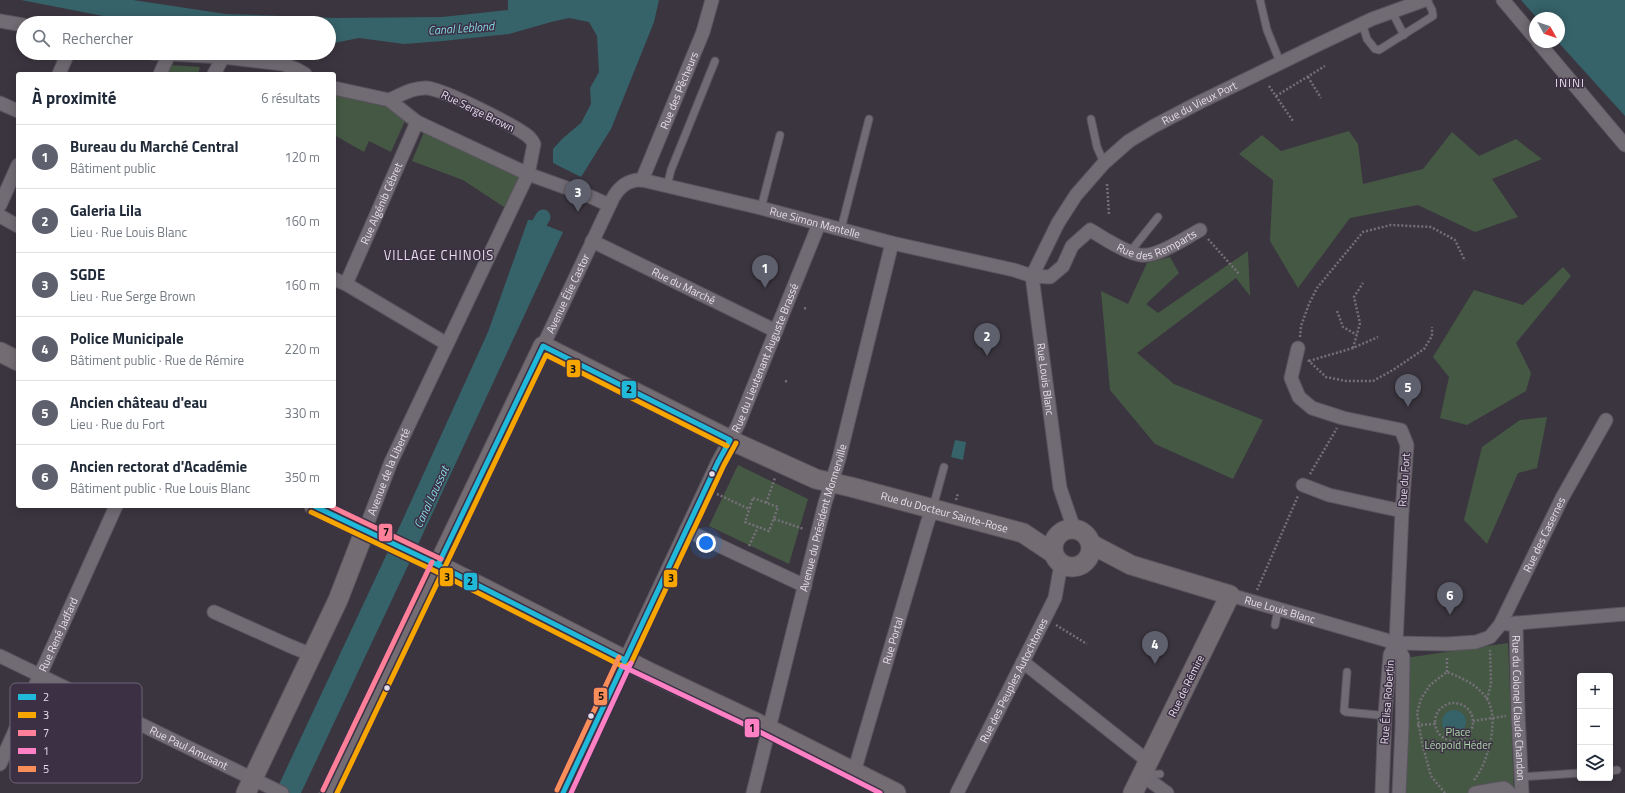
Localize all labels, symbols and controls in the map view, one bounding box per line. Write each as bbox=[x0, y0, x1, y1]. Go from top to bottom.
north arrow bbox=[1529, 12, 1565, 48]
search box bbox=[16, 16, 336, 60]
water label: Canal Leblond bbox=[427, 16, 497, 40]
icon: search bbox=[30, 27, 52, 49]
text: Rechercher bbox=[62, 27, 133, 50]
street label: Rue des Pêcheurs bbox=[656, 49, 702, 132]
district label: ININI bbox=[1555, 73, 1585, 92]
street label: Rue du Vieux Port bbox=[1159, 77, 1240, 129]
text: À proximité bbox=[32, 85, 116, 111]
street label: Rue Serge Brown bbox=[439, 86, 518, 136]
text: 6 résultats bbox=[261, 88, 320, 108]
text: Bureau du Marché Central bbox=[70, 135, 239, 158]
text: 1 bbox=[41, 147, 49, 167]
text: 120 m bbox=[284, 147, 320, 167]
text: Bâtiment public bbox=[70, 158, 156, 178]
street label: Rue Algénib Cébret bbox=[356, 160, 406, 247]
pin: 3 bbox=[565, 179, 591, 212]
text: Galeria Lila bbox=[70, 199, 142, 222]
street label: Rue Simon Mentelle bbox=[768, 203, 862, 242]
text: 2 bbox=[41, 211, 49, 231]
text: 160 m bbox=[284, 211, 320, 231]
text: Lieu · Rue Louis Blanc bbox=[70, 222, 187, 242]
street label: Rue des Remparts bbox=[1114, 226, 1200, 263]
district label: VILLAGE CHINOIS bbox=[384, 245, 494, 265]
street label: Avenue Élie Castor bbox=[542, 251, 594, 336]
pin: 1 bbox=[752, 255, 778, 288]
text: SGDE bbox=[70, 263, 105, 286]
street label: Rue du Marché bbox=[649, 263, 719, 308]
text: 3 bbox=[41, 275, 49, 295]
text: 160 m bbox=[284, 275, 320, 295]
street label: Rue du Lieutenant Auguste Brassé bbox=[727, 280, 802, 435]
text: Lieu · Rue Serge Brown bbox=[70, 286, 196, 306]
pin: 2 bbox=[974, 323, 1000, 356]
text: Police Municipale bbox=[70, 327, 184, 350]
text: 4 bbox=[41, 339, 49, 359]
text: 220 m bbox=[284, 339, 320, 359]
street label: Rue Louis Blanc bbox=[1033, 342, 1058, 417]
text: Bâtiment public · Rue de Rémire bbox=[70, 350, 244, 370]
line badge: 3 bbox=[566, 359, 581, 378]
text: 3 bbox=[570, 361, 576, 377]
pin: 5 bbox=[1395, 374, 1421, 407]
line badge: 2 bbox=[621, 380, 637, 399]
text: 2 bbox=[626, 381, 632, 397]
text: Ancien château d'eau bbox=[70, 391, 207, 414]
text: 5 bbox=[41, 403, 49, 423]
text: 330 m bbox=[284, 403, 320, 423]
text: Lieu · Rue du Fort bbox=[70, 414, 165, 434]
street label: Avenue de la Liberté bbox=[363, 425, 414, 518]
street label: Avenue du Président Monnerville bbox=[795, 442, 851, 593]
street label: Rue du Fort bbox=[1394, 453, 1414, 507]
text: Ancien rectorat d'Académie bbox=[70, 455, 247, 478]
water label: Canal Laussat bbox=[408, 462, 454, 531]
text: 6 bbox=[41, 467, 49, 487]
text: 350 m bbox=[284, 467, 320, 487]
unlabelled marker bbox=[707, 469, 717, 479]
text: Bâtiment public · Rue Louis Blanc bbox=[70, 478, 251, 498]
street label: Rue du Docteur Sainte-Rose bbox=[879, 487, 1010, 537]
street label: Rue des Casernes bbox=[1519, 494, 1569, 575]
line badge: 7 bbox=[378, 523, 393, 542]
text: 7 bbox=[383, 524, 389, 540]
your location bbox=[696, 533, 716, 553]
line badge: 3 bbox=[439, 567, 454, 587]
text: 3 bbox=[444, 569, 450, 585]
line badge: 3 bbox=[663, 569, 678, 588]
text: 3 bbox=[668, 570, 674, 586]
line badge: 2 bbox=[463, 572, 478, 591]
text: 2 bbox=[467, 573, 473, 589]
pin: 6 bbox=[1437, 582, 1463, 615]
street label: Rue Louis Blanc bbox=[1243, 592, 1317, 627]
street label: Rue René Jadfard bbox=[35, 595, 82, 674]
street label: Rue Portal bbox=[878, 615, 907, 666]
street label: Rue des Peuples Autochtones bbox=[975, 615, 1052, 746]
pin: 4 bbox=[1142, 631, 1168, 664]
street label: Rue du Colonel Claude Chandon bbox=[1508, 635, 1529, 781]
street label: Rue de Rémire bbox=[1164, 652, 1208, 720]
street label: Rue Élisa Robertin bbox=[1376, 659, 1398, 745]
map controls bbox=[1577, 673, 1613, 781]
button: + bbox=[1577, 673, 1613, 709]
legend bbox=[10, 683, 142, 783]
unlabelled marker bbox=[382, 683, 392, 693]
line badge: 5 bbox=[593, 687, 608, 706]
text: 5 bbox=[598, 688, 604, 704]
text: 2 bbox=[43, 689, 49, 705]
text: 3 bbox=[43, 707, 49, 723]
button: − bbox=[1577, 709, 1613, 745]
unlabelled marker bbox=[586, 711, 596, 721]
line badge: 1 bbox=[744, 718, 760, 738]
text: 1 bbox=[749, 720, 755, 736]
street label: Rue Paul Amusant bbox=[147, 722, 231, 774]
park label: Place Léopold Héder bbox=[1424, 724, 1492, 753]
text: 7 bbox=[43, 725, 49, 741]
text: 1 bbox=[43, 743, 49, 759]
button: layers bbox=[1577, 745, 1613, 781]
text: 5 bbox=[43, 761, 49, 777]

